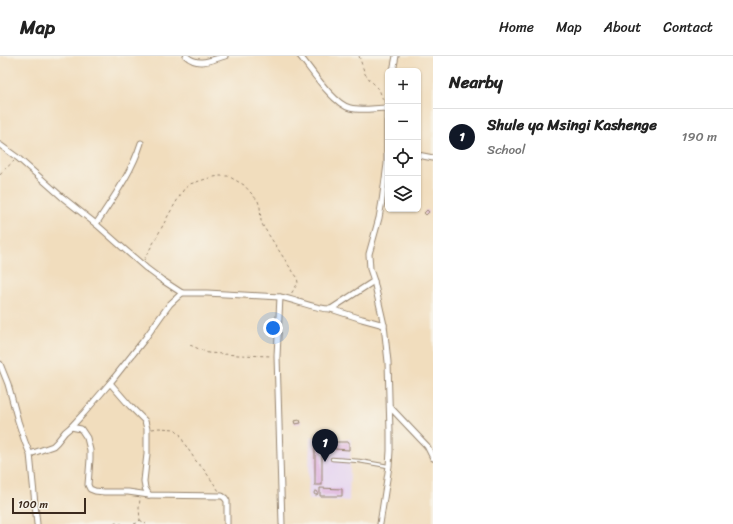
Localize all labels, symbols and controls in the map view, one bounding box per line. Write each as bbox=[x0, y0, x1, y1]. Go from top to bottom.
text: Map bbox=[20, 11, 55, 44]
text: Home bbox=[499, 15, 534, 40]
text: Map bbox=[556, 15, 582, 40]
text: About bbox=[604, 15, 641, 40]
text: Contact bbox=[663, 15, 713, 40]
text: Nearby bbox=[449, 67, 503, 97]
map controls bbox=[385, 68, 421, 212]
button: + bbox=[385, 68, 421, 104]
button: − bbox=[385, 104, 421, 140]
text: Shule ya Msingi Kashenge bbox=[487, 112, 657, 138]
text: 1 bbox=[459, 125, 465, 148]
text: 190 m bbox=[682, 125, 717, 148]
text: School bbox=[487, 138, 525, 161]
button: locate bbox=[385, 140, 421, 176]
button: layers bbox=[385, 176, 421, 212]
your location bbox=[263, 318, 283, 338]
pin: 1 bbox=[312, 429, 338, 462]
text: 100 m bbox=[18, 495, 48, 514]
scale bar bbox=[12, 496, 86, 515]

